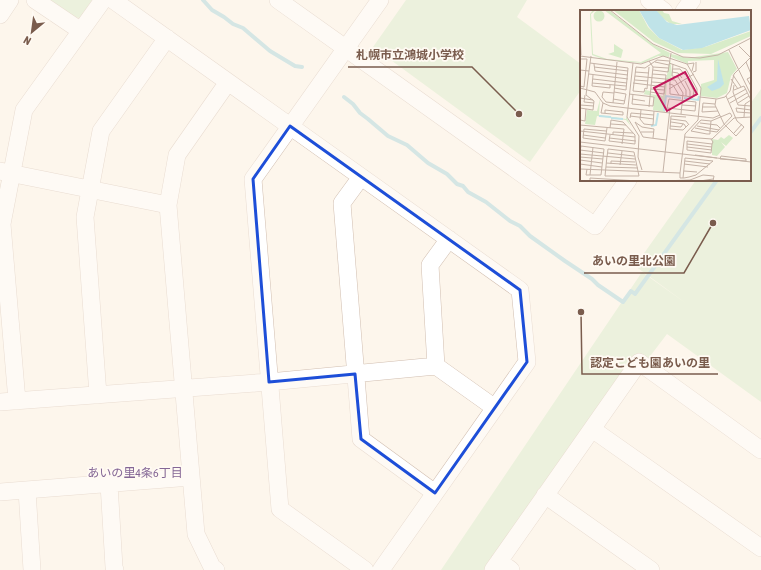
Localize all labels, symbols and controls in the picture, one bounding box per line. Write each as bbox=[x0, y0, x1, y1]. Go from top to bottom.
inset map bbox=[580, 10, 751, 181]
north arrow bbox=[12, 12, 52, 52]
text: N bbox=[21, 34, 33, 48]
callout: 札幌市立鴻城小学校 bbox=[348, 43, 472, 67]
text: 札幌市立鴻城小学校 bbox=[356, 48, 464, 62]
callout: あいの里北公園 bbox=[584, 249, 684, 273]
text: あいの里北公園 bbox=[592, 254, 676, 268]
callout: 認定こども園あいの里 bbox=[582, 350, 718, 374]
text: 認定こども園あいの里 bbox=[590, 356, 710, 370]
district label: あいの里4条6丁目 bbox=[87, 466, 183, 480]

